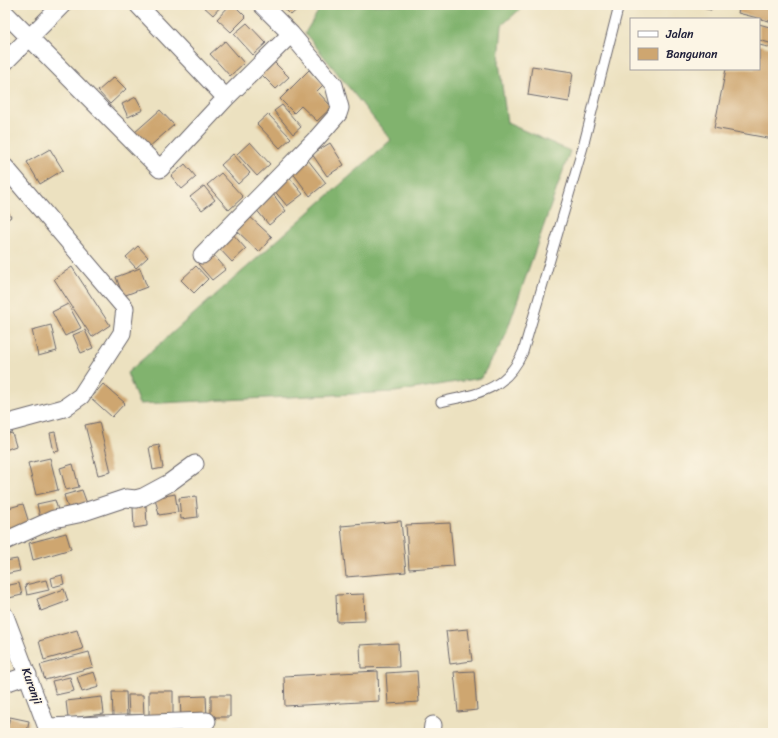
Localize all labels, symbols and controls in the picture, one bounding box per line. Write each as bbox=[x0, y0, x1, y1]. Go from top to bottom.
legend bbox=[630, 18, 760, 70]
text: Jalan bbox=[665, 23, 694, 45]
text: Bangunan bbox=[666, 43, 718, 65]
street label: Kuranji bbox=[15, 664, 49, 708]

